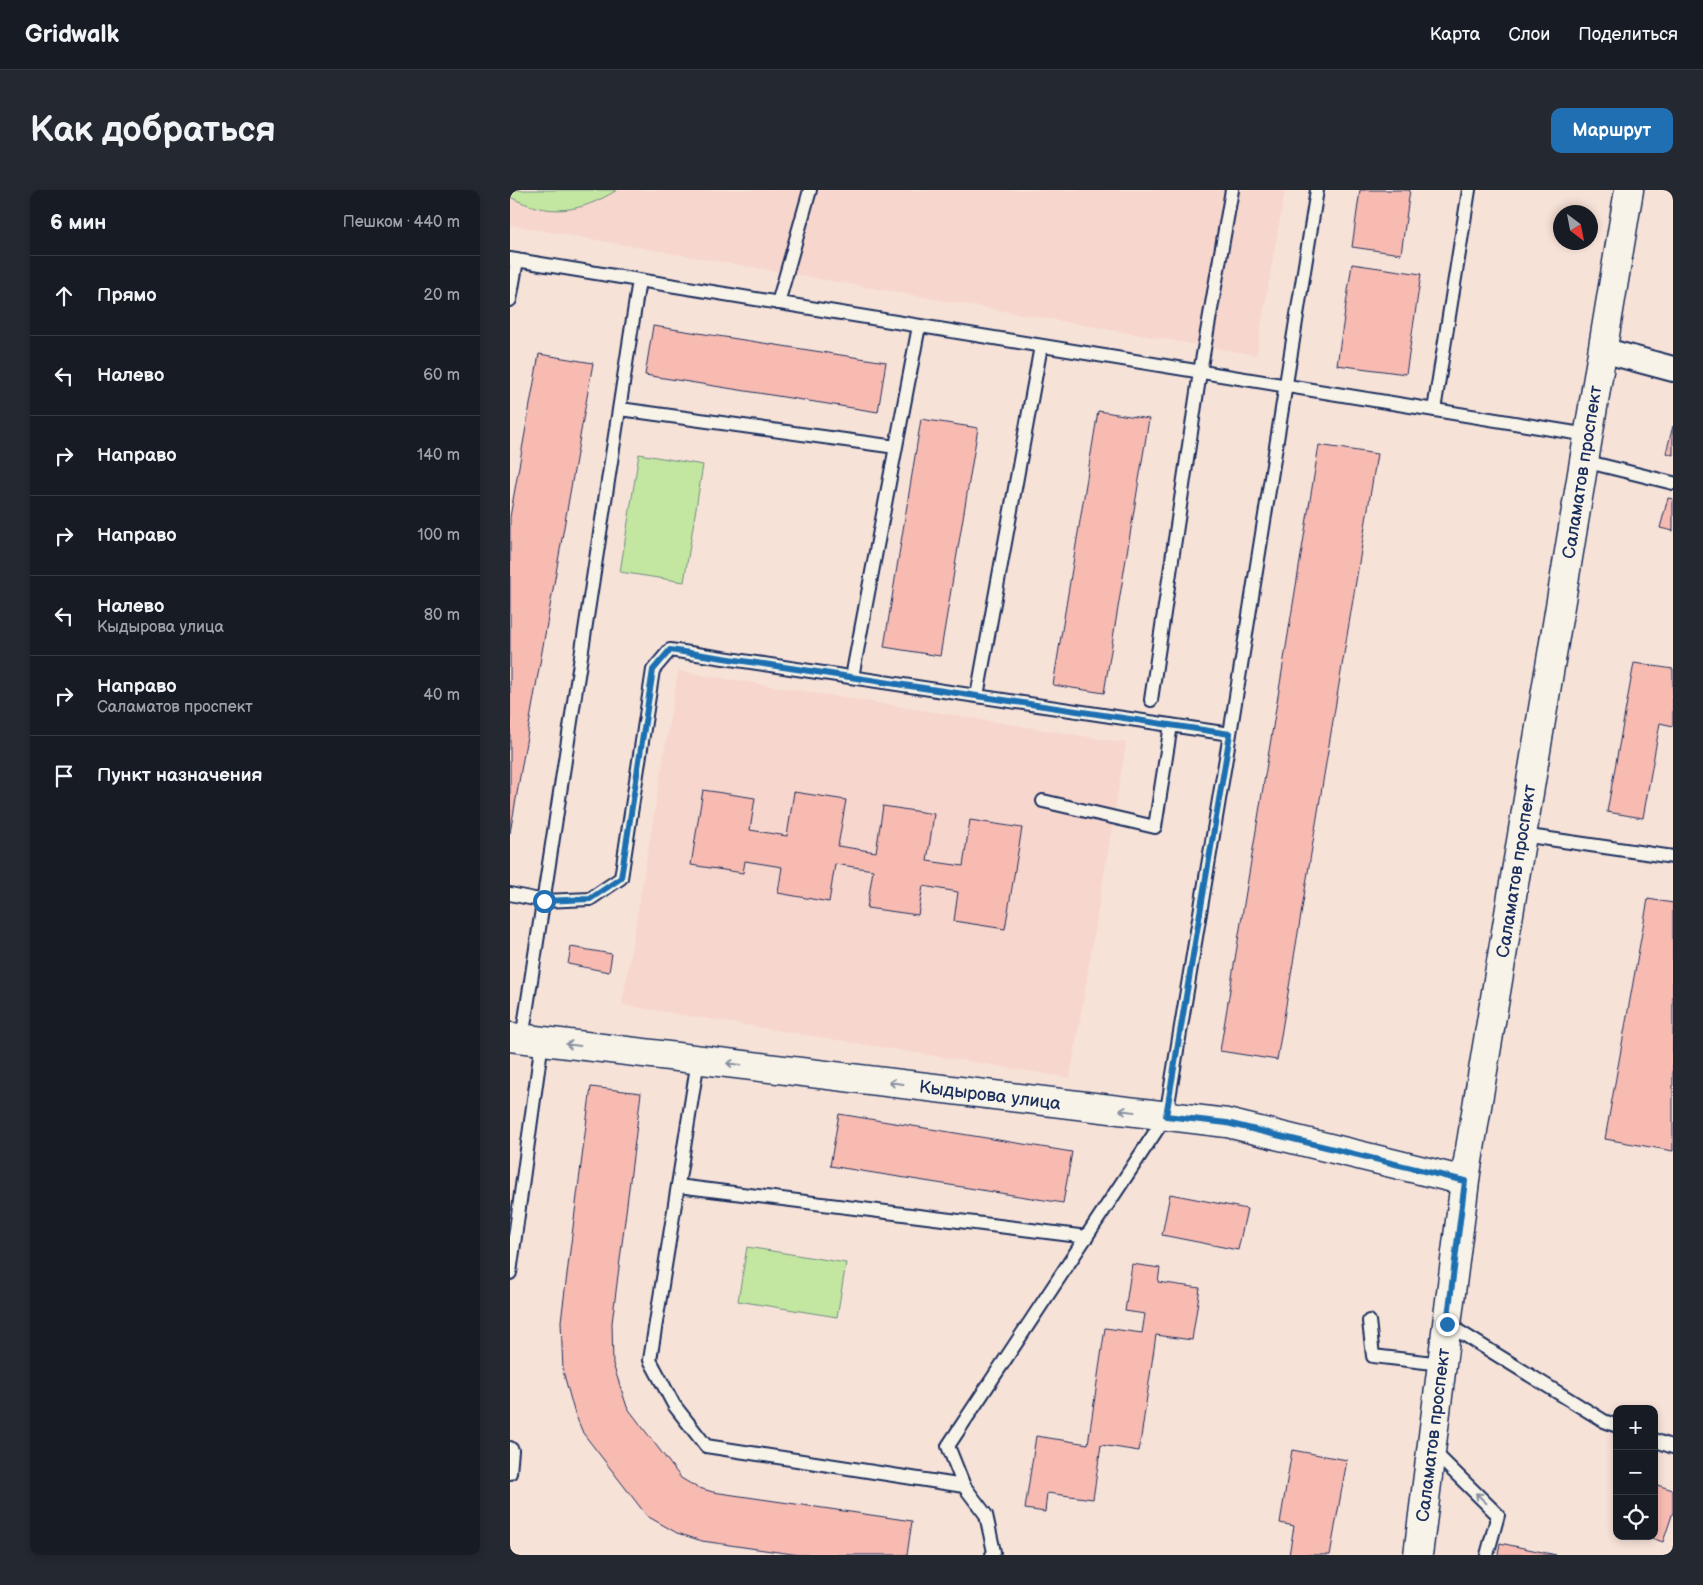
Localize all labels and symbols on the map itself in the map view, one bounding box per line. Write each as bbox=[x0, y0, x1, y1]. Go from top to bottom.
north arrow bbox=[1553, 205, 1598, 250]
street label: Саламатов проспект bbox=[1558, 383, 1607, 560]
street label: Саламатов проспект bbox=[1492, 782, 1541, 959]
route start bbox=[533, 890, 556, 913]
one-way arrow bbox=[565, 1040, 581, 1050]
one-way arrow bbox=[727, 1059, 743, 1069]
street label: Кыдырова улица bbox=[918, 1076, 1062, 1115]
one-way arrow bbox=[888, 1078, 904, 1088]
one-way arrow bbox=[1119, 1106, 1135, 1116]
route end bbox=[1436, 1313, 1459, 1336]
street label: Саламатов проспект bbox=[1412, 1346, 1455, 1523]
one-way arrow bbox=[1475, 1492, 1487, 1504]

